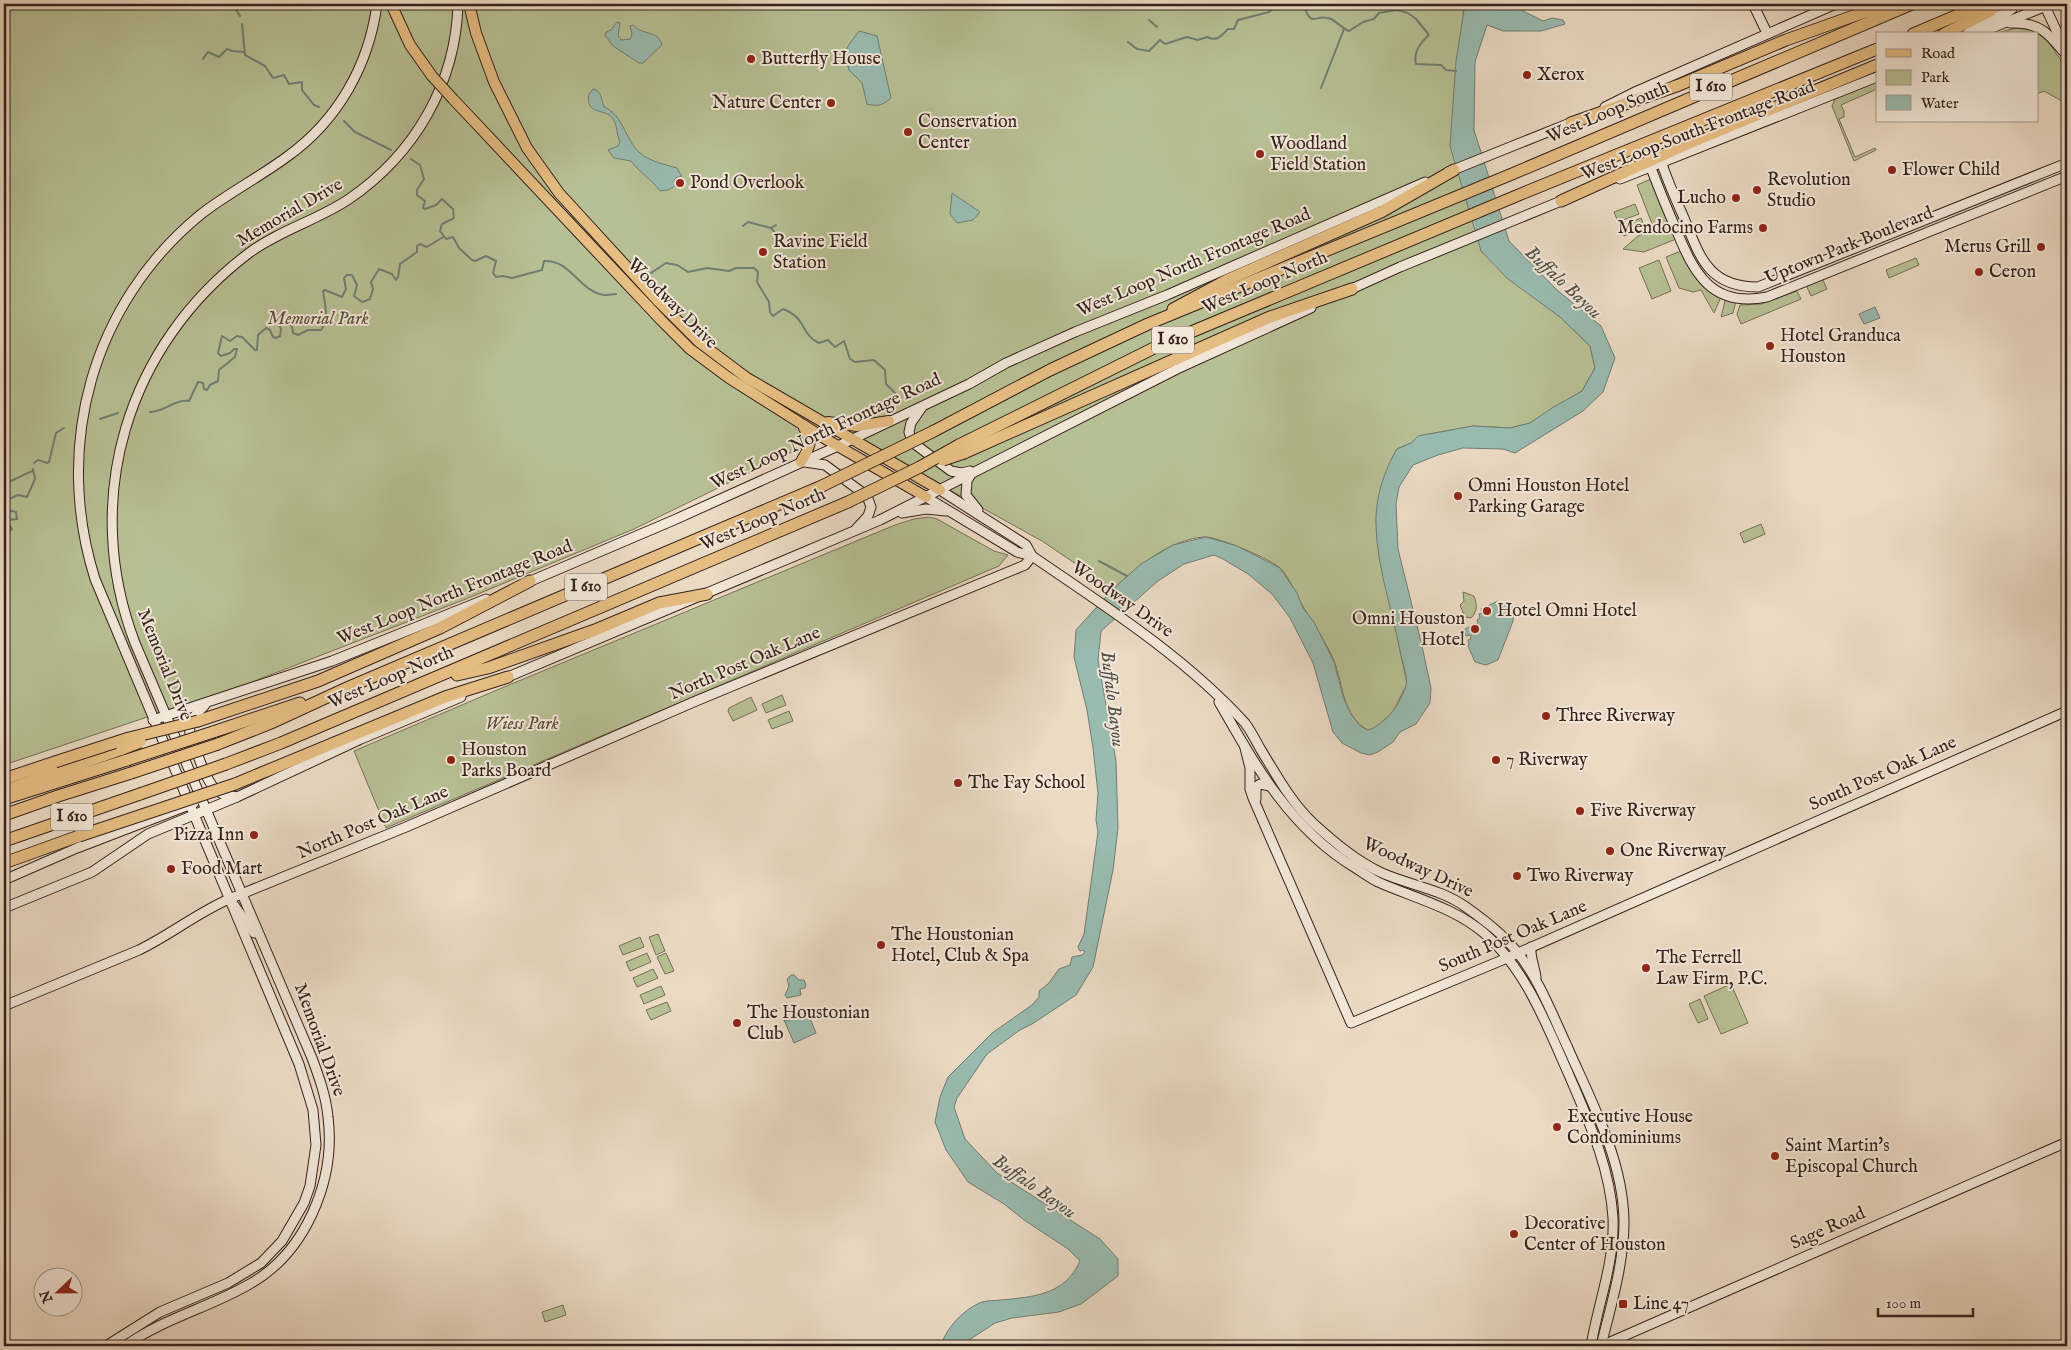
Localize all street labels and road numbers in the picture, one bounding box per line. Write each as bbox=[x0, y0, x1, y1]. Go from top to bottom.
road number: I 610 bbox=[1690, 74, 1732, 100]
street label: West Loop South Frontage Road bbox=[1578, 76, 1818, 186]
street label: West Loop South bbox=[1543, 77, 1673, 149]
street label: Memorial Drive bbox=[233, 173, 347, 253]
street label: Uptown Park Boulevard bbox=[1761, 202, 1937, 290]
street label: West Loop North Frontage Road bbox=[1074, 204, 1314, 322]
street label: West Loop North bbox=[1199, 247, 1331, 319]
street label: Woodway Drive bbox=[622, 254, 722, 354]
road number: I 610 bbox=[1152, 326, 1194, 354]
street label: West Loop North Frontage Road bbox=[707, 368, 945, 496]
street label: West Loop North bbox=[697, 483, 830, 557]
street label: West Loop North Frontage Road bbox=[334, 535, 576, 651]
street label: Woodway Drive bbox=[1067, 556, 1177, 644]
road number: I 610 bbox=[565, 574, 607, 600]
street label: Memorial Drive bbox=[131, 606, 197, 724]
street label: North Post Oak Lane bbox=[666, 622, 824, 706]
street label: West Loop North bbox=[325, 641, 458, 715]
street label: South Post Oak Lane bbox=[1806, 731, 1960, 817]
street label: North Post Oak Lane bbox=[294, 781, 452, 865]
road number: I 610 bbox=[51, 804, 93, 830]
street label: Woodway Drive bbox=[1359, 832, 1477, 904]
street label: South Post Oak Lane bbox=[1435, 895, 1591, 979]
street label: Memorial Drive bbox=[288, 980, 350, 1100]
street label: Sage Road bbox=[1787, 1202, 1869, 1256]

